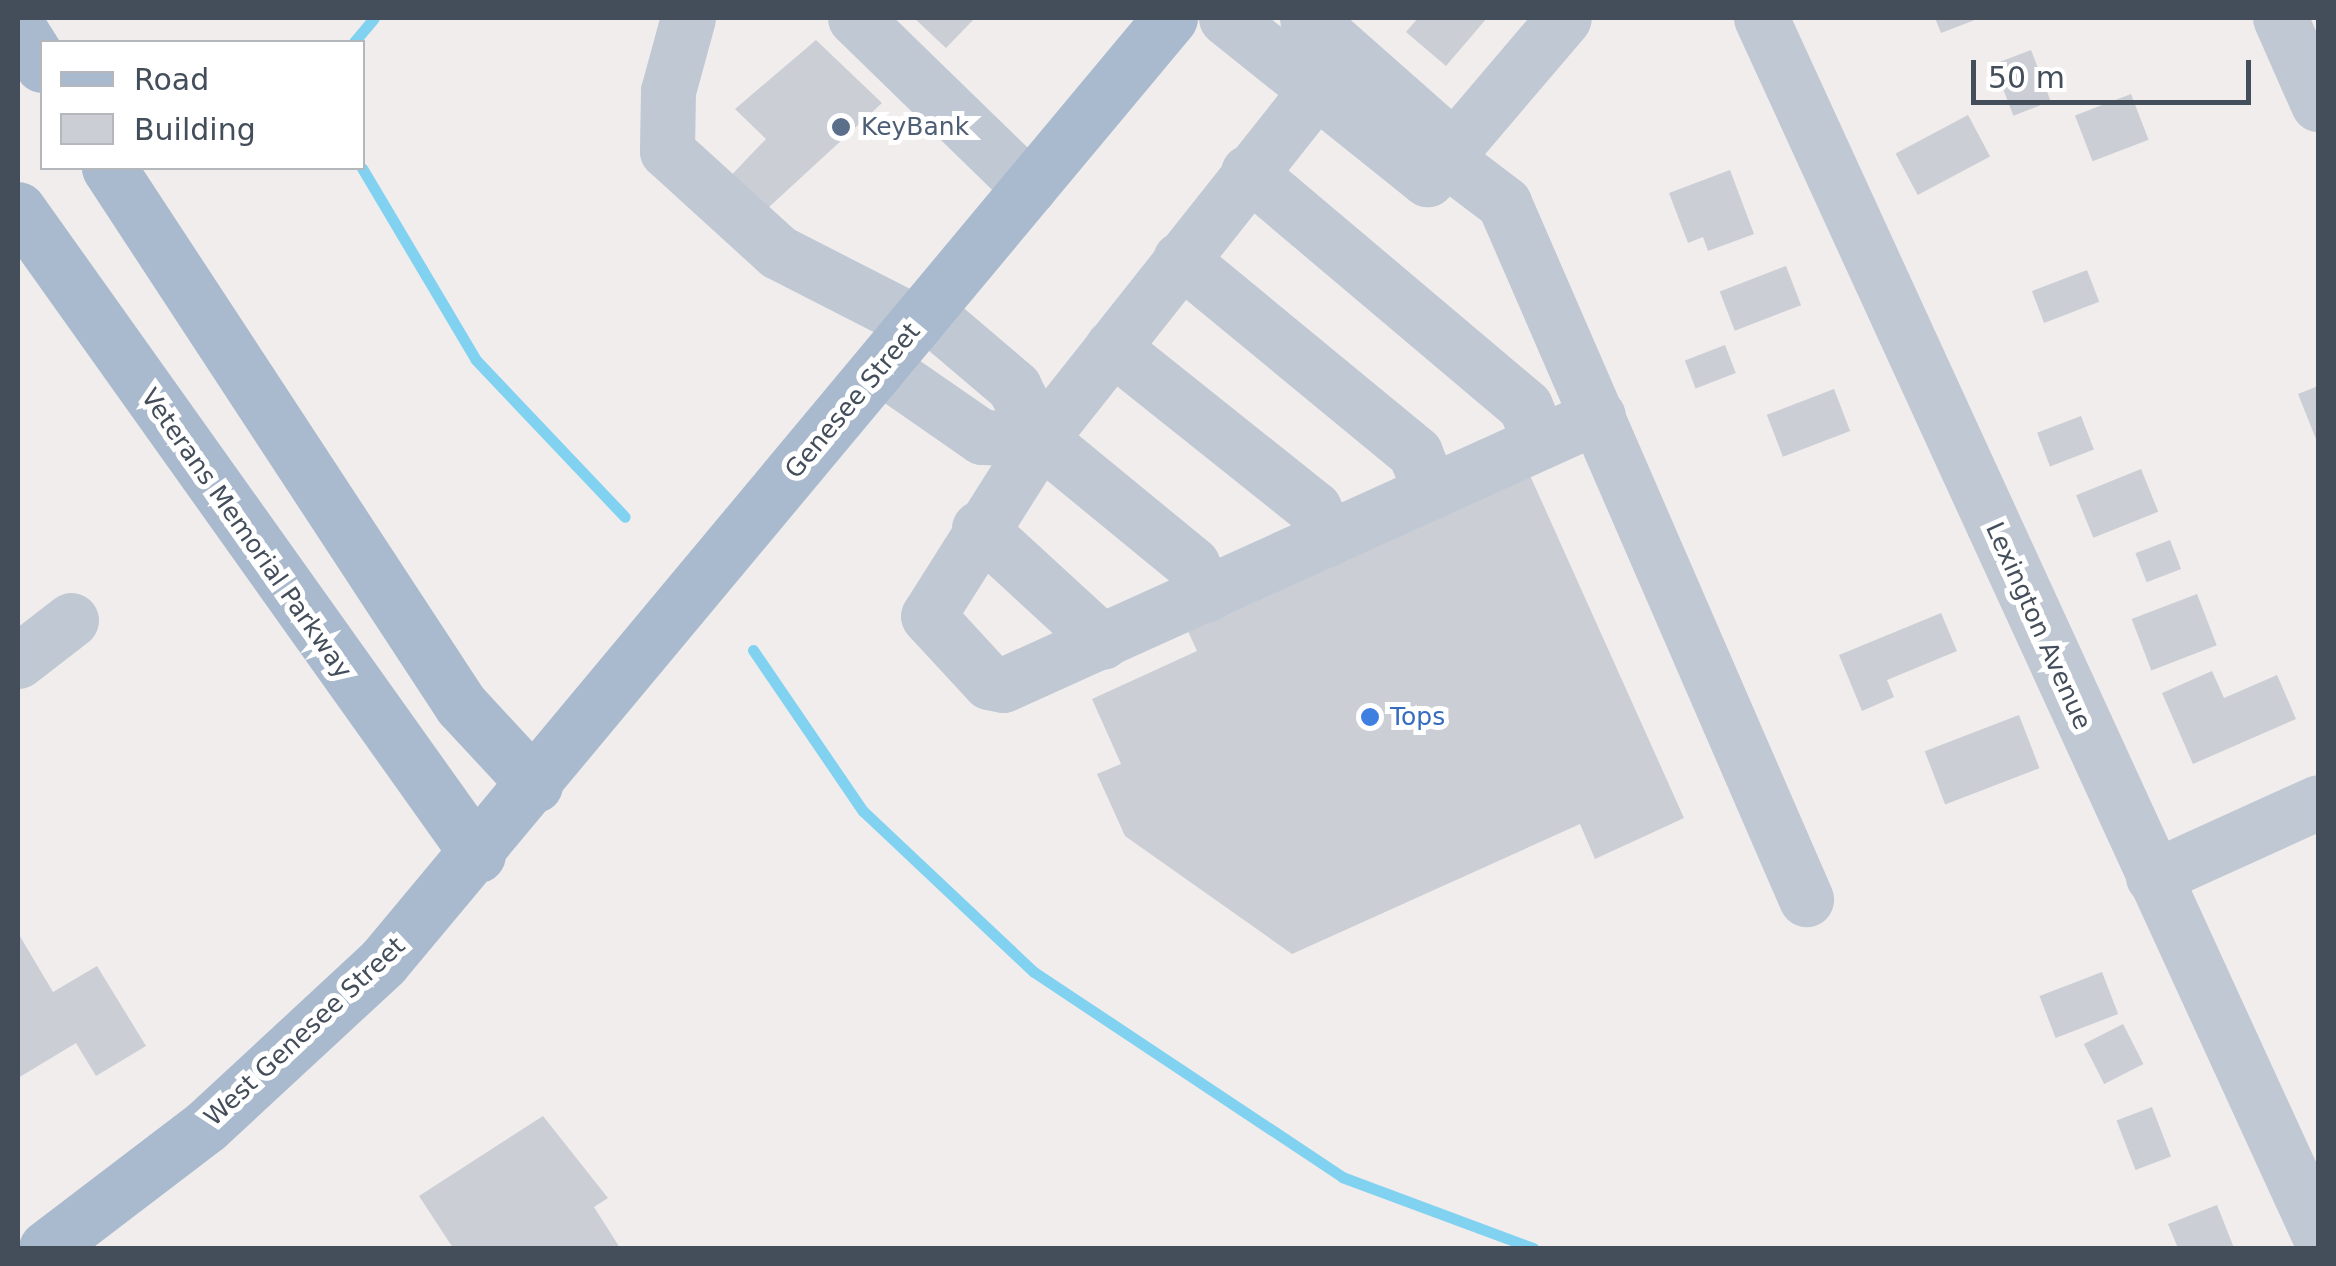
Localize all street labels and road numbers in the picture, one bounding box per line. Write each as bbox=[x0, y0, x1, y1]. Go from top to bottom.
street label: Genesee Street bbox=[779, 317, 927, 485]
street label: Veterans Memorial Parkway bbox=[134, 383, 358, 685]
street label: Lexington Avenue bbox=[1979, 518, 2097, 734]
street label: West Genesee Street bbox=[199, 931, 411, 1133]

